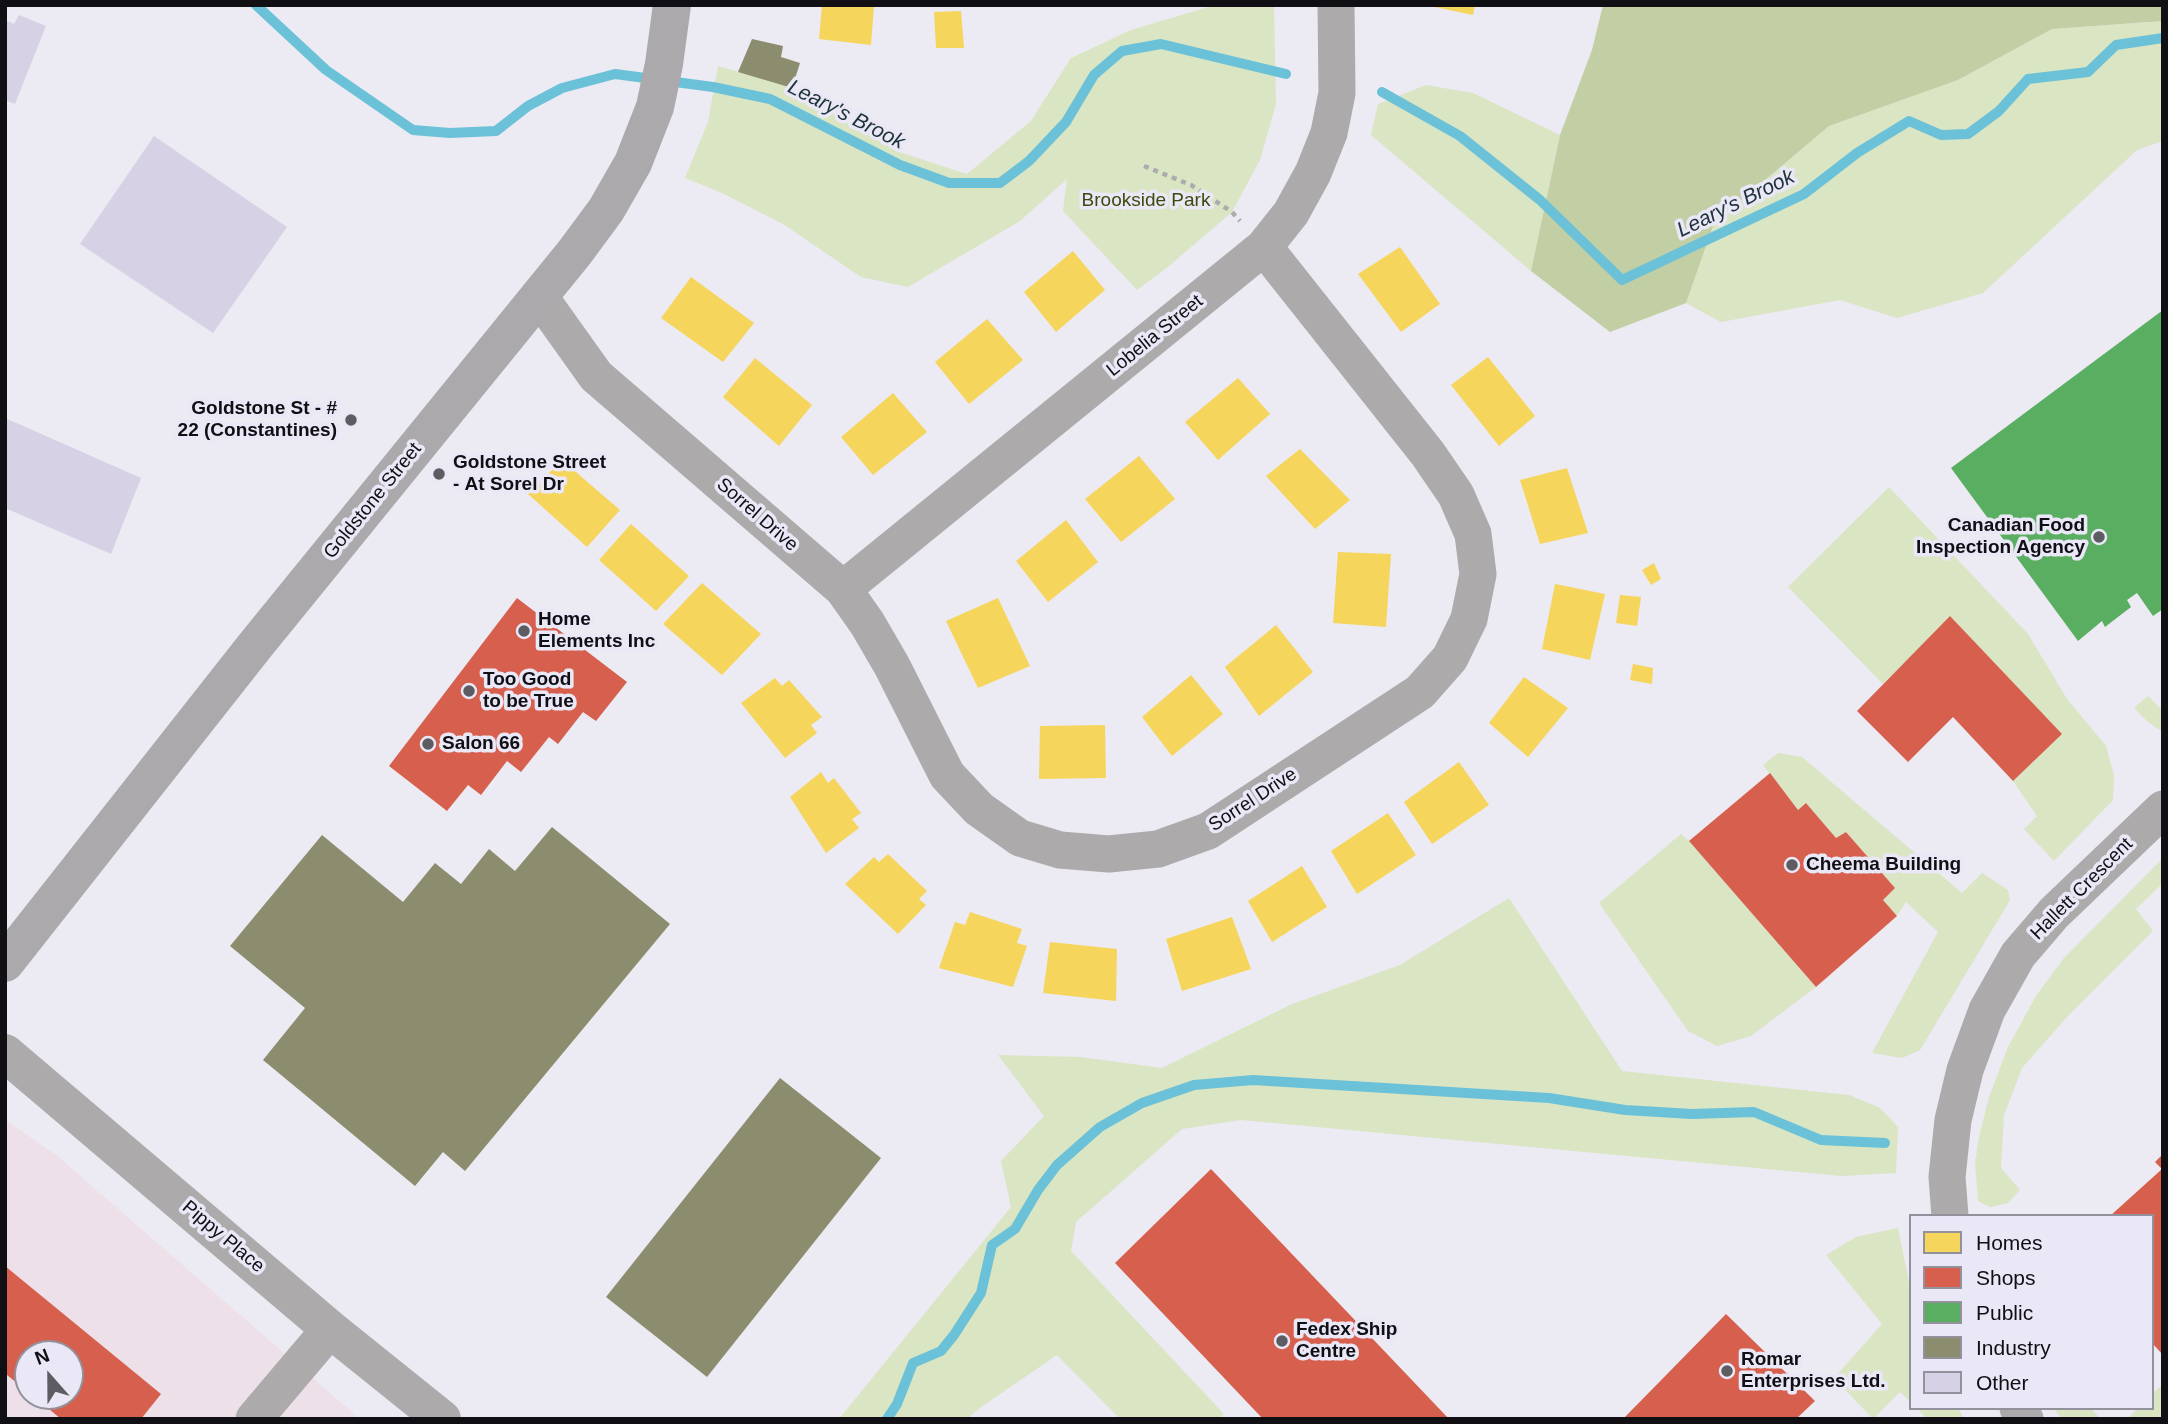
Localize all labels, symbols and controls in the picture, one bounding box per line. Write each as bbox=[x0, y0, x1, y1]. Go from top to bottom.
water label: Leary's Brook bbox=[783, 75, 909, 155]
water label: Leary's Brook bbox=[1673, 165, 1799, 243]
park label: Brookside Park bbox=[1082, 190, 1210, 212]
street label: Lobelia Street bbox=[1102, 290, 1208, 382]
place label: Goldstone St - # 22 (Constantines) bbox=[178, 398, 337, 442]
marker: Goldstone St - # 22 (Constantines) bbox=[343, 412, 359, 428]
street label: Goldstone Street bbox=[319, 438, 427, 564]
place label: Goldstone Street - At Sorel Dr bbox=[453, 452, 606, 496]
marker: Goldstone Street - At Sorel Dr bbox=[431, 466, 447, 482]
street label: Sorrel Drive bbox=[712, 473, 802, 557]
place label: Canadian Food Inspection Agency bbox=[1916, 515, 2085, 559]
marker: Canadian Food Inspection Agency bbox=[2091, 529, 2107, 545]
place label: Home Elements Inc bbox=[538, 609, 655, 653]
marker: Home Elements Inc bbox=[516, 623, 532, 639]
place label: Too Good to be True bbox=[483, 669, 574, 713]
marker: Too Good to be True bbox=[461, 683, 477, 699]
place label: Salon 66 bbox=[442, 733, 520, 755]
marker: Salon 66 bbox=[420, 736, 436, 752]
street label: Sorrel Drive bbox=[1205, 763, 1301, 837]
street label: Hallett Crescent bbox=[2026, 833, 2138, 945]
place label: Cheema Building bbox=[1806, 854, 1961, 876]
marker: Cheema Building bbox=[1784, 857, 1800, 873]
street label: Pippy Place bbox=[177, 1196, 269, 1278]
legend bbox=[1909, 1214, 2154, 1410]
text: Homes bbox=[1976, 1231, 2043, 1254]
text: Shops bbox=[1976, 1266, 2036, 1289]
text: Public bbox=[1976, 1301, 2033, 1324]
place label: Fedex Ship Centre bbox=[1296, 1319, 1397, 1363]
marker: Fedex Ship Centre bbox=[1274, 1333, 1290, 1349]
text: Industry bbox=[1976, 1336, 2051, 1359]
north arrow bbox=[14, 1340, 84, 1410]
text: N bbox=[32, 1345, 52, 1369]
place label: Romar Enterprises Ltd. bbox=[1741, 1349, 1886, 1393]
marker: Romar Enterprises Ltd. bbox=[1719, 1363, 1735, 1379]
text: Other bbox=[1976, 1371, 2029, 1394]

